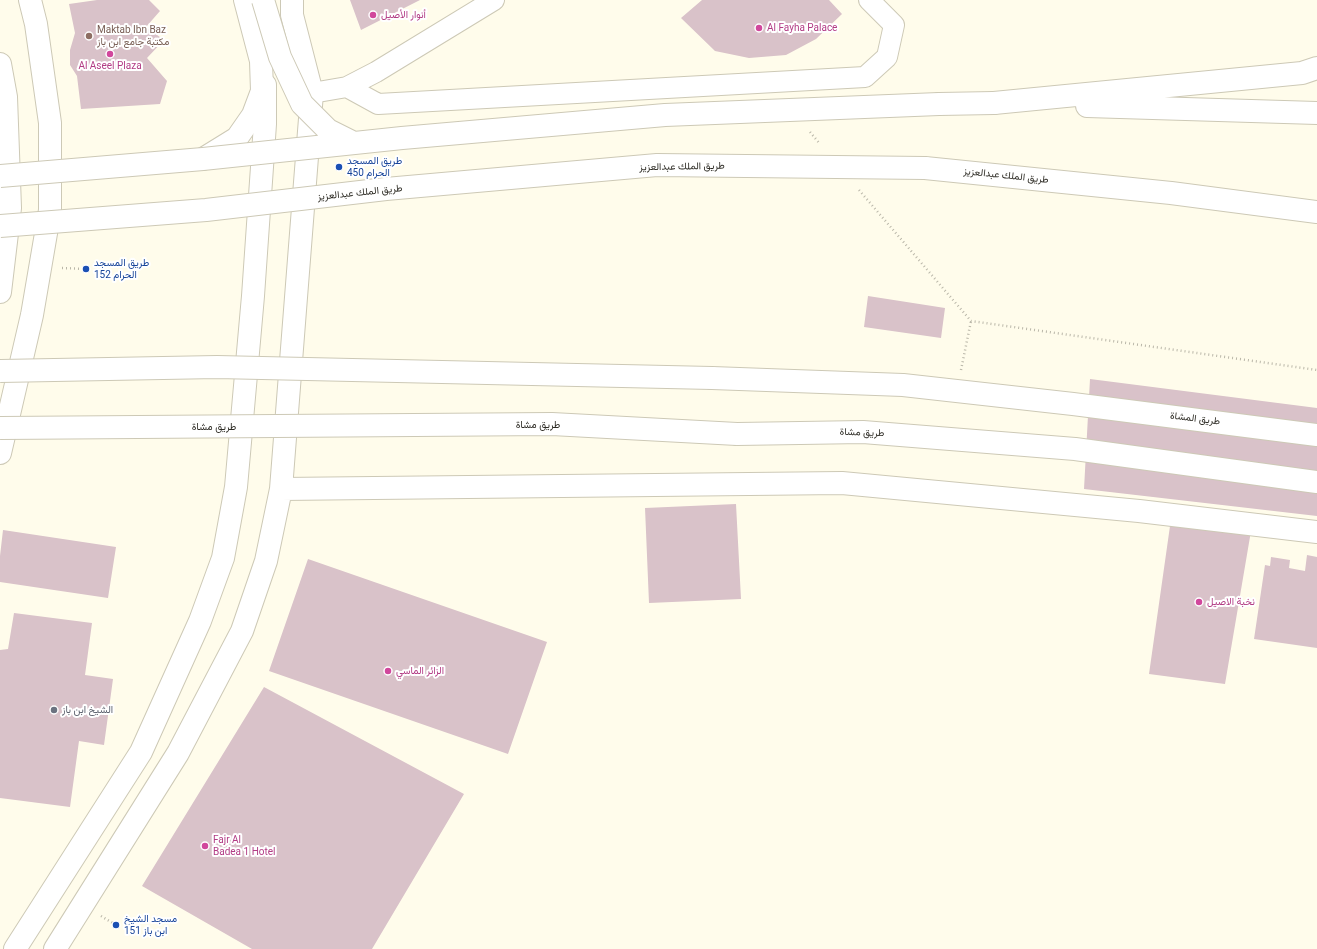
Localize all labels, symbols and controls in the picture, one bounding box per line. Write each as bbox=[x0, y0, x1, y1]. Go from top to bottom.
place label: أنوار الأصيل bbox=[381, 9, 426, 21]
marker: أنوار الأصيل bbox=[368, 10, 378, 20]
place label: Al Fayha Palace bbox=[767, 22, 837, 34]
marker: Al Fayha Palace bbox=[754, 23, 764, 33]
place label: Maktab Ibn Baz مكتبة جامع ابن باز bbox=[97, 24, 169, 48]
marker: Maktab Ibn Baz مكتبة جامع ابن باز bbox=[84, 31, 94, 41]
marker: Al Aseel Plaza bbox=[105, 49, 115, 59]
place label: Al Aseel Plaza bbox=[78, 60, 142, 72]
place label: طريق المسجد الحرام 450 bbox=[347, 155, 402, 178]
street label: طريق الملك عبدالعزيز bbox=[639, 160, 725, 174]
marker: طريق المسجد الحرام 450 bbox=[334, 162, 344, 172]
street label: طريق الملك عبدالعزيز bbox=[963, 166, 1049, 186]
street label: طريق الملك عبدالعزيز bbox=[317, 183, 403, 203]
place label: طريق المسجد الحرام 152 bbox=[94, 257, 149, 280]
marker: طريق المسجد الحرام 152 bbox=[81, 264, 91, 274]
street label: طريق المشاة bbox=[1169, 410, 1221, 428]
street label: طريق مشاة bbox=[516, 419, 560, 431]
street label: طريق مشاة bbox=[192, 421, 236, 433]
street label: طريق مشاة bbox=[839, 426, 885, 440]
place label: نخبة الاصيل bbox=[1207, 596, 1255, 608]
marker: نخبة الاصيل bbox=[1194, 597, 1204, 607]
place label: الزائر الماسي bbox=[396, 665, 444, 677]
marker: الزائر الماسي bbox=[383, 666, 393, 676]
place label: الشيخ ابن باز bbox=[62, 704, 113, 716]
marker: الشيخ ابن باز bbox=[49, 705, 59, 715]
place label: Fajr Al Badea 1 Hotel bbox=[213, 834, 275, 858]
marker: Fajr Al Badea 1 Hotel bbox=[200, 841, 210, 851]
place label: مسجد الشيخ ابن باز 151 bbox=[124, 913, 177, 936]
marker: مسجد الشيخ ابن باز 151 bbox=[111, 920, 121, 930]

